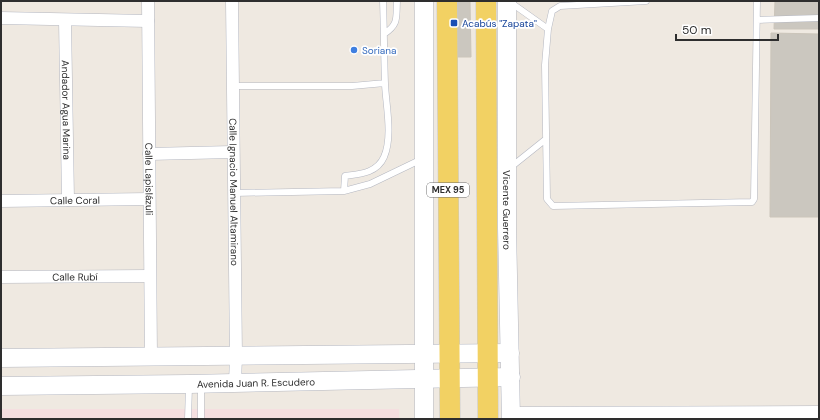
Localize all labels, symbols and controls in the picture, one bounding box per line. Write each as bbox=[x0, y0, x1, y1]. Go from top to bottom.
scale bar bbox=[676, 16, 778, 42]
place label: Acabús "Zapata" bbox=[462, 17, 537, 30]
marker: Acabús "Zapata" bbox=[449, 18, 459, 28]
text: 50 m bbox=[682, 22, 711, 38]
place label: Soriana bbox=[362, 44, 396, 57]
marker: Soriana bbox=[349, 45, 359, 55]
street label: Andador Agua Marina bbox=[59, 60, 74, 160]
street label: Calle Ignacio Manuel Altamirano bbox=[227, 118, 241, 266]
street label: Calle Lapislázuli bbox=[143, 143, 156, 215]
street label: Vicente Guerrero bbox=[500, 170, 514, 250]
road number: MEX 95 bbox=[427, 183, 469, 197]
street label: Calle Coral bbox=[50, 193, 100, 207]
street label: Calle Rubí bbox=[52, 270, 99, 283]
street label: Avenida Juan R. Escudero bbox=[197, 375, 315, 390]

